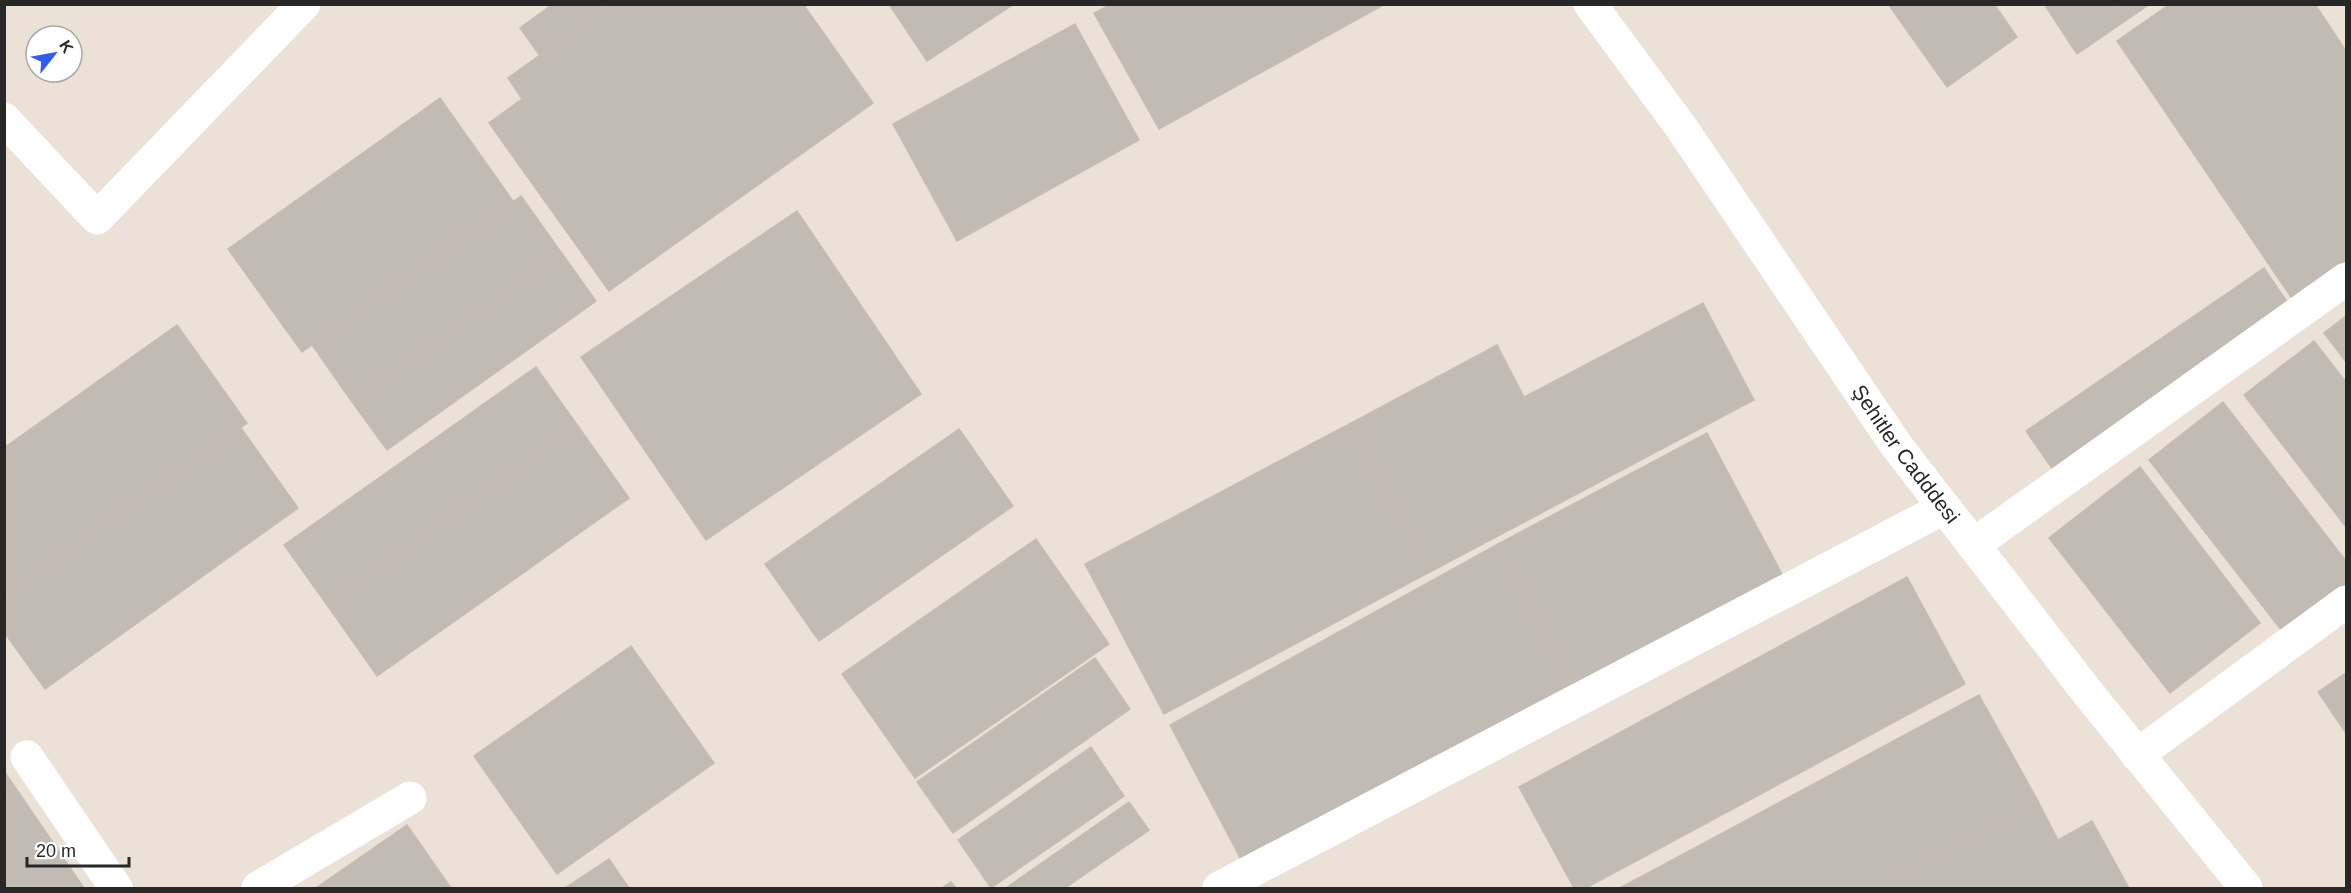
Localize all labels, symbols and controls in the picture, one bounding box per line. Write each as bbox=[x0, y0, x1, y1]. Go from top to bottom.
north arrow bbox=[24, 24, 84, 84]
text: K bbox=[56, 37, 77, 56]
street label: Şehitler Cadddesi bbox=[1848, 380, 1964, 528]
scale bar bbox=[27, 830, 129, 868]
text: 20 m bbox=[36, 841, 76, 861]

